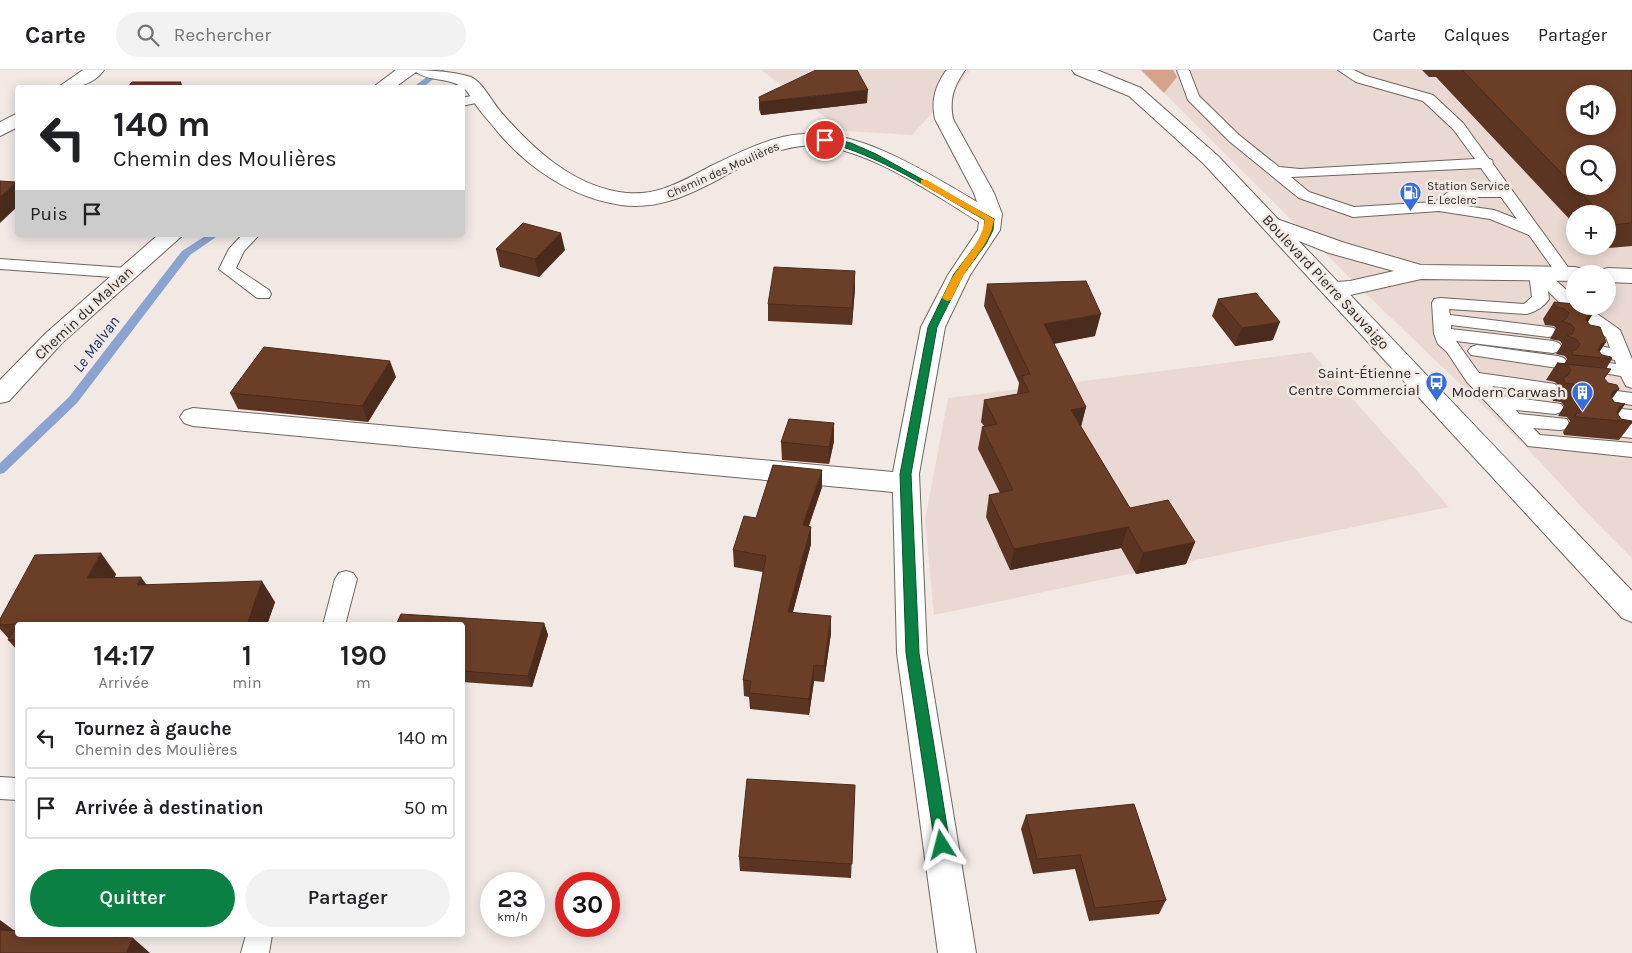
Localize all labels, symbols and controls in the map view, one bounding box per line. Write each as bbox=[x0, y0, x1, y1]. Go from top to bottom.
search box bbox=[116, 12, 466, 57]
text: Carte bbox=[25, 21, 86, 49]
icon: search bbox=[134, 21, 162, 49]
text: Rechercher bbox=[174, 24, 271, 46]
text: Carte bbox=[1372, 24, 1416, 46]
text: Calques bbox=[1444, 24, 1510, 46]
text: Partager bbox=[1538, 24, 1607, 46]
map controls bbox=[1566, 85, 1616, 315]
button: sound bbox=[1566, 85, 1616, 135]
text: 140 m bbox=[113, 104, 211, 145]
icon: left bbox=[30, 105, 95, 170]
pin bbox=[804, 119, 846, 161]
icon: arrive bbox=[811, 126, 839, 154]
street label: Chemin des Moulières bbox=[664, 139, 782, 201]
button: search bbox=[1566, 145, 1616, 195]
text: Chemin des Moulières bbox=[113, 146, 337, 172]
place label: Station Service E. Leclerc bbox=[1427, 179, 1510, 207]
fuel station icon: Station Service E. Leclerc bbox=[1399, 181, 1423, 212]
icon: arrive bbox=[78, 200, 106, 228]
text: Puis bbox=[30, 203, 68, 225]
button: + bbox=[1566, 205, 1616, 255]
street label: Boulevard Pierre Sauvaigo bbox=[1259, 211, 1393, 353]
street label: Chemin du Malvan bbox=[31, 263, 137, 363]
button: − bbox=[1566, 265, 1616, 315]
water label: Le Malvan bbox=[69, 312, 123, 376]
place label: Saint-Étienne - Centre Commercial bbox=[1288, 364, 1420, 399]
bus stop icon: Saint-Étienne - Centre Commercial bbox=[1424, 370, 1448, 401]
building icon: Modern Carwash bbox=[1570, 380, 1594, 411]
place label: Modern Carwash bbox=[1452, 383, 1566, 401]
text: 14:17 bbox=[93, 637, 154, 673]
text: 1 bbox=[242, 637, 252, 673]
text: 190 bbox=[340, 637, 387, 673]
text: Arrivée bbox=[99, 673, 149, 692]
text: min bbox=[232, 673, 262, 692]
text: m bbox=[356, 673, 371, 692]
text: Tournez à gauche bbox=[75, 718, 232, 740]
icon: left bbox=[32, 724, 60, 752]
text: 140 m bbox=[398, 727, 448, 749]
text: Chemin des Moulières bbox=[75, 740, 238, 759]
icon: arrive bbox=[32, 794, 60, 822]
text: Arrivée à destination bbox=[75, 797, 264, 819]
text: 50 m bbox=[404, 797, 448, 819]
position arrow bbox=[915, 818, 967, 870]
button: Quitter bbox=[30, 869, 235, 927]
button: Partager bbox=[245, 869, 450, 927]
speed limit sign: 30 bbox=[555, 872, 620, 937]
text: 23 bbox=[497, 884, 528, 913]
text: km/h bbox=[497, 910, 528, 924]

